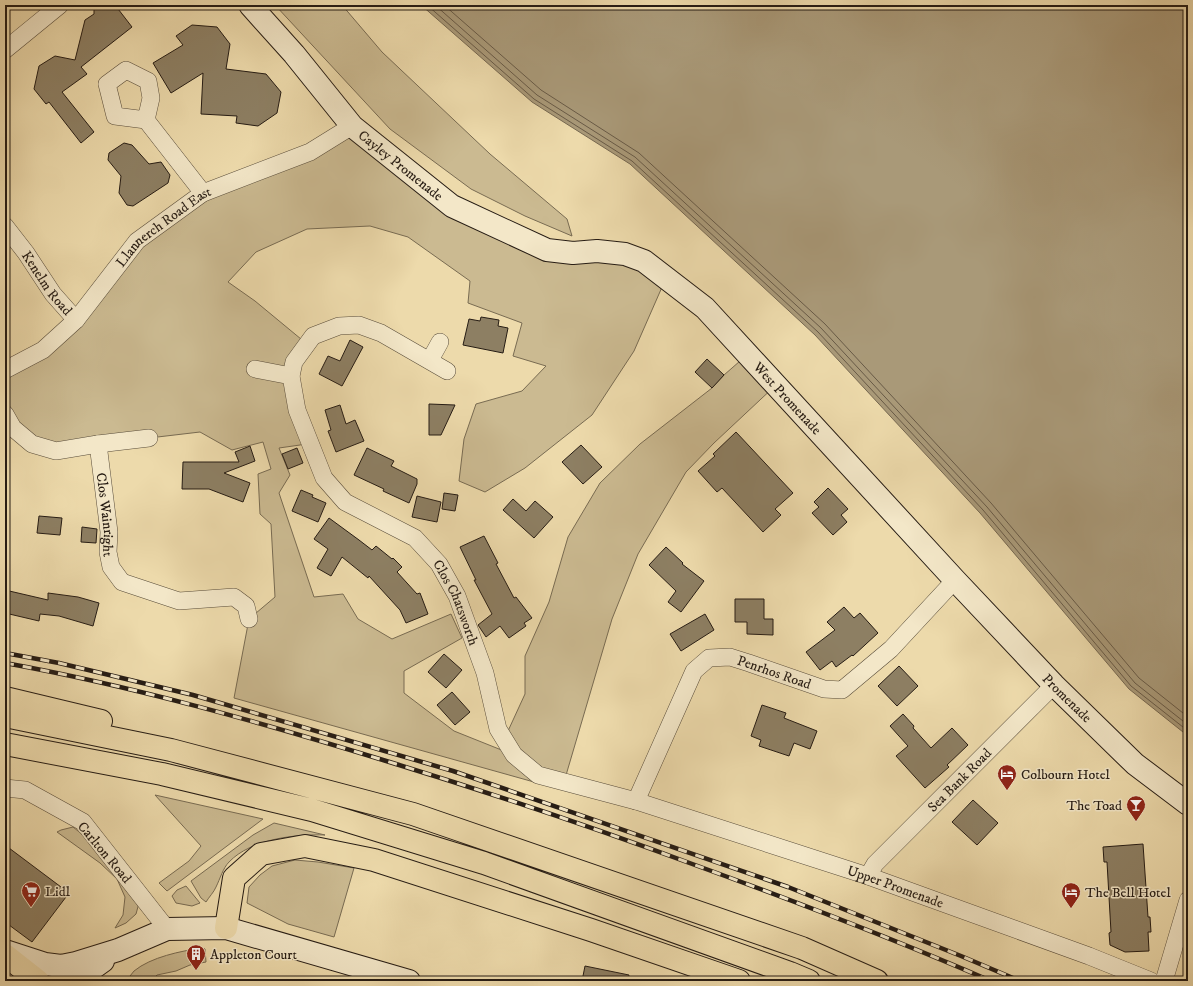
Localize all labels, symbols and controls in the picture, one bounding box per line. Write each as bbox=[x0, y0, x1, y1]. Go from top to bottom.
street label: Cayley Promenade bbox=[354, 127, 447, 206]
street label: Llannerch Road East bbox=[112, 183, 214, 271]
street label: Kenelm Road bbox=[17, 248, 76, 320]
street label: West Promenade bbox=[748, 358, 825, 439]
street label: Clos Wainright bbox=[92, 472, 117, 559]
street label: Clos Chatsworth bbox=[428, 557, 482, 649]
street label: Penrhos Road bbox=[735, 652, 813, 694]
street label: Promenade bbox=[1038, 670, 1095, 727]
street label: Sea Bank Road bbox=[924, 745, 996, 816]
hotel icon: Colbourn Hotel bbox=[996, 763, 1018, 791]
place label: Colbourn Hotel bbox=[1021, 766, 1111, 784]
bar icon: The Toad bbox=[1125, 794, 1147, 822]
place label: The Toad bbox=[1066, 797, 1122, 815]
street label: Carlton Road bbox=[73, 818, 135, 887]
street label: Upper Promenade bbox=[845, 862, 946, 913]
supermarket icon: Lidl bbox=[20, 880, 42, 908]
hotel icon: The Bell Hotel bbox=[1060, 881, 1082, 909]
place label: Lidl bbox=[45, 883, 71, 901]
place label: The Bell Hotel bbox=[1085, 884, 1171, 902]
building icon: Appleton Court bbox=[185, 943, 207, 971]
place label: Appleton Court bbox=[210, 946, 298, 964]

